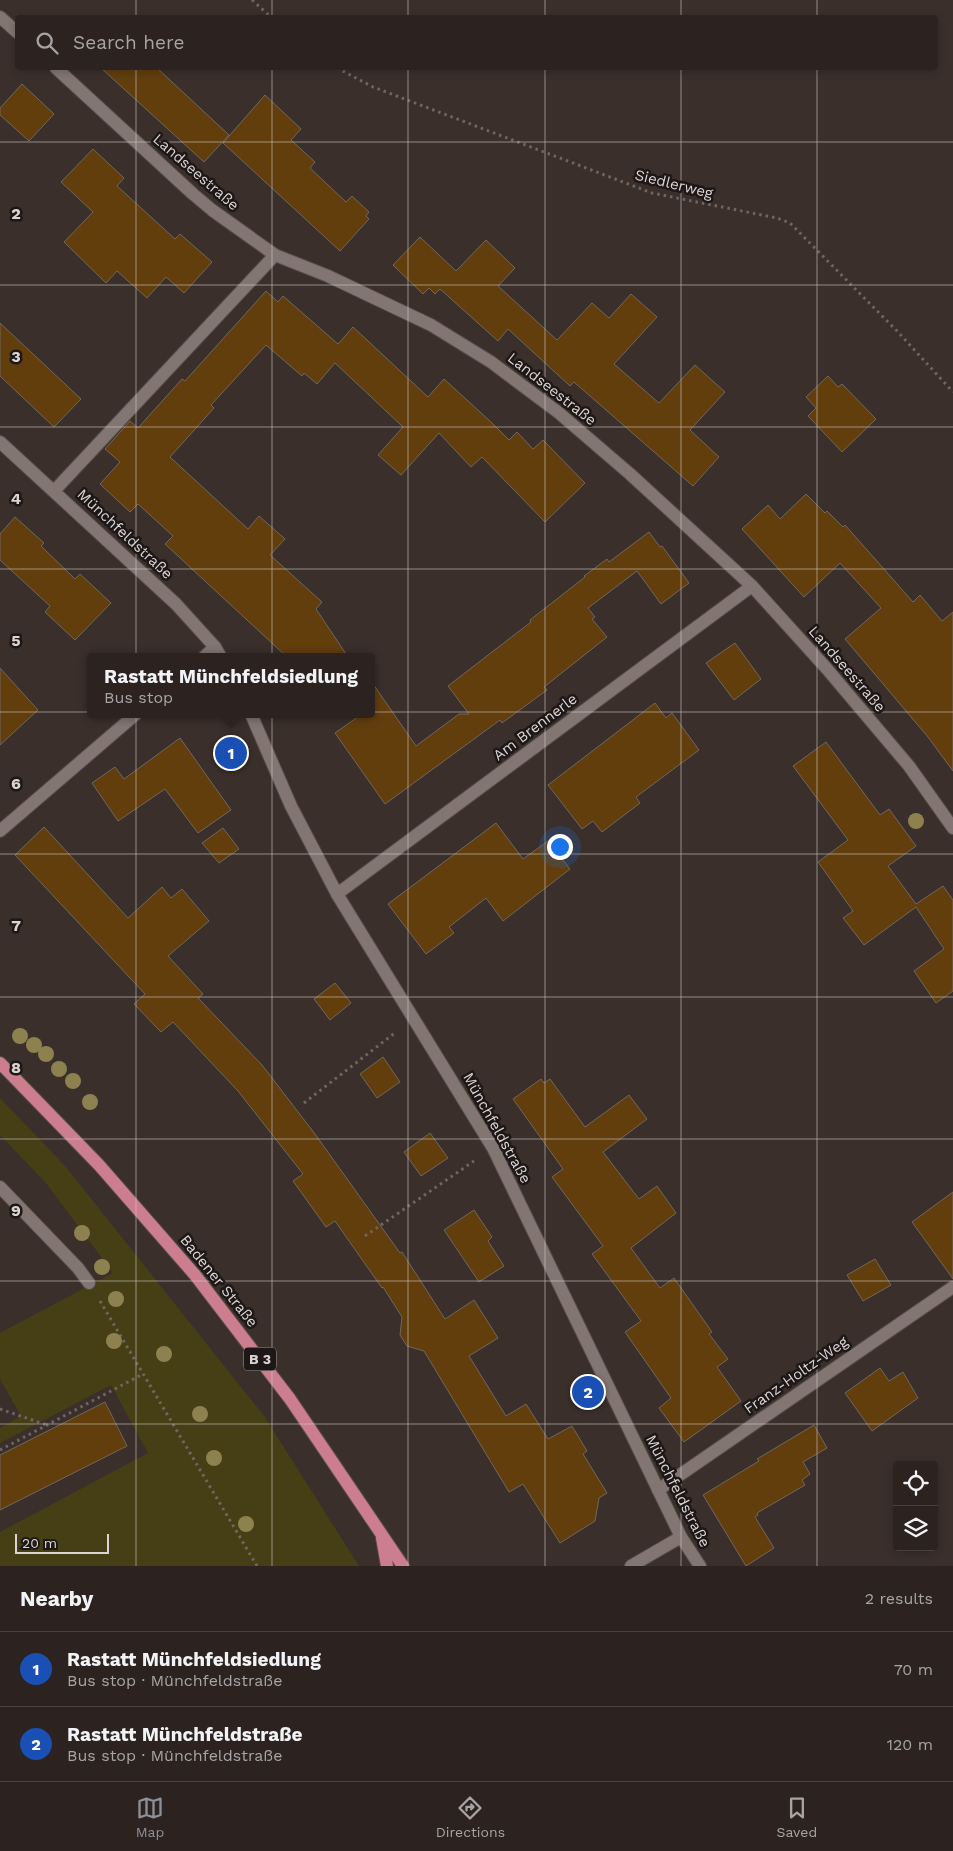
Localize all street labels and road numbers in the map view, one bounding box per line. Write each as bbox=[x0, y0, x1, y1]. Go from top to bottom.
street label: Landseestraße bbox=[149, 130, 243, 214]
street label: Siedlerweg bbox=[633, 166, 715, 202]
street label: Landseestraße bbox=[504, 349, 600, 429]
street label: Münchfeldstraße bbox=[74, 485, 176, 583]
street label: Landseestraße bbox=[805, 622, 889, 716]
street label: Am Brennerle bbox=[490, 690, 580, 764]
street label: Münchfeldstraße bbox=[459, 1070, 535, 1186]
street label: Badener Straße bbox=[176, 1231, 262, 1331]
street label: Franz-Holtz-Weg bbox=[741, 1332, 851, 1418]
road number: B 3 bbox=[244, 1348, 276, 1370]
street label: Münchfeldstraße bbox=[642, 1432, 714, 1550]

